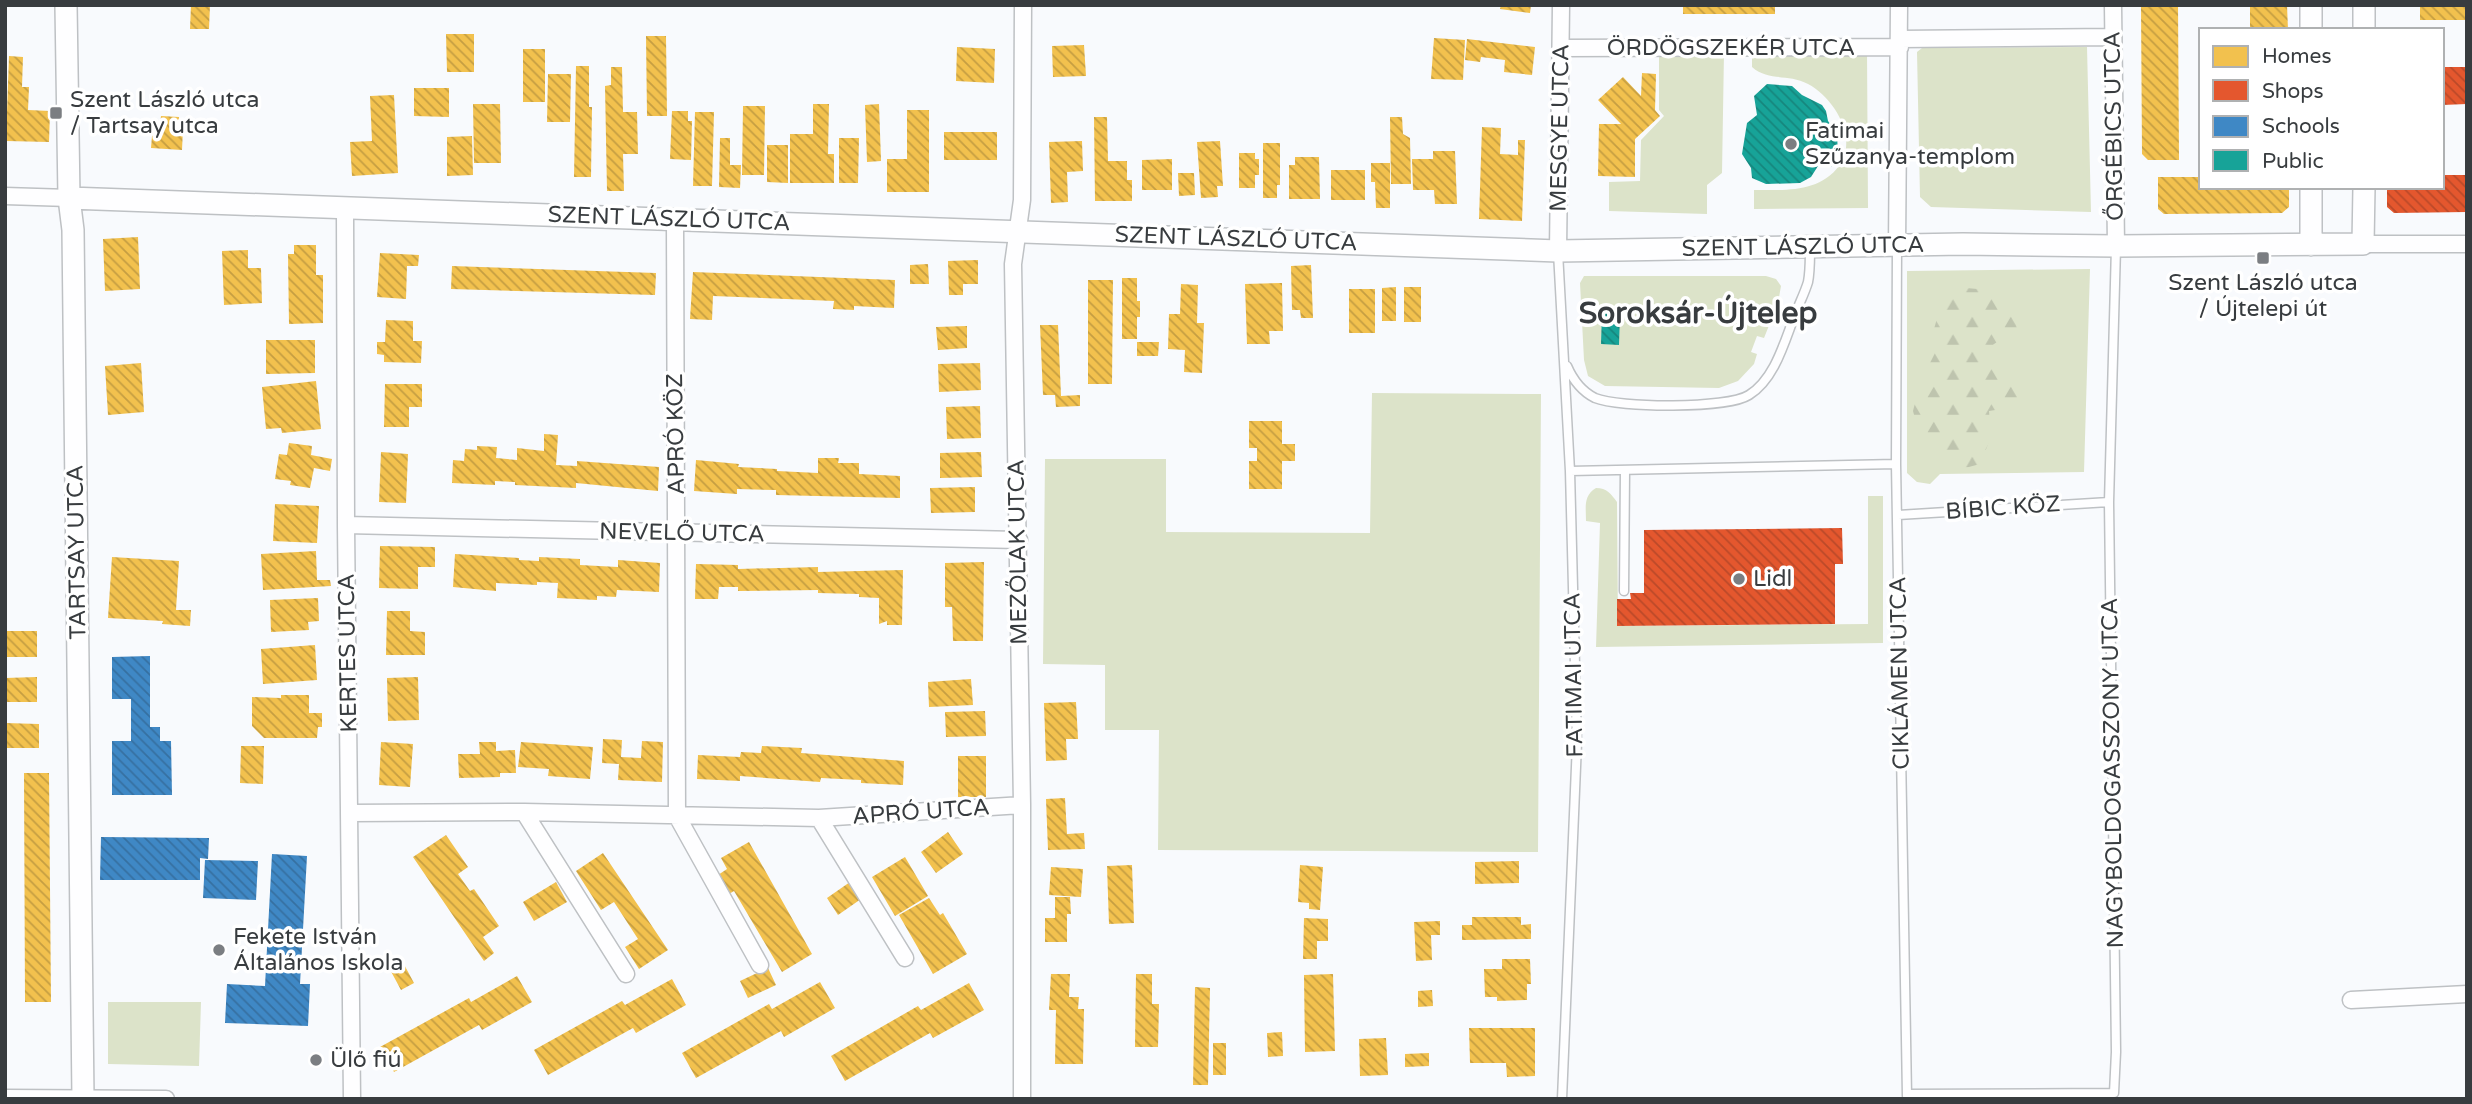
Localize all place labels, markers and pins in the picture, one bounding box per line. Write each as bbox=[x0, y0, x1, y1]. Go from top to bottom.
place label: Szent László utca / Tartsay utca bbox=[70, 86, 259, 140]
marker: Szent László utca / Tartsay utca bbox=[48, 105, 64, 121]
place label: Fatimai Szűzanya-templom bbox=[1805, 117, 2015, 171]
marker: Fatimai Szűzanya-templom bbox=[1783, 136, 1799, 152]
marker: Szent László utca / Újtelepi út bbox=[2255, 250, 2271, 266]
place label: Szent László utca / Újtelepi út bbox=[2168, 269, 2358, 323]
place label: Lidl bbox=[1753, 565, 1792, 593]
marker: Lidl bbox=[1731, 571, 1747, 587]
place label: Fekete István Általános Iskola bbox=[233, 923, 403, 977]
marker: Fekete István Általános Iskola bbox=[211, 942, 227, 958]
place label: Ülő fiú bbox=[330, 1046, 401, 1074]
marker: Ülő fiú bbox=[308, 1052, 324, 1068]

